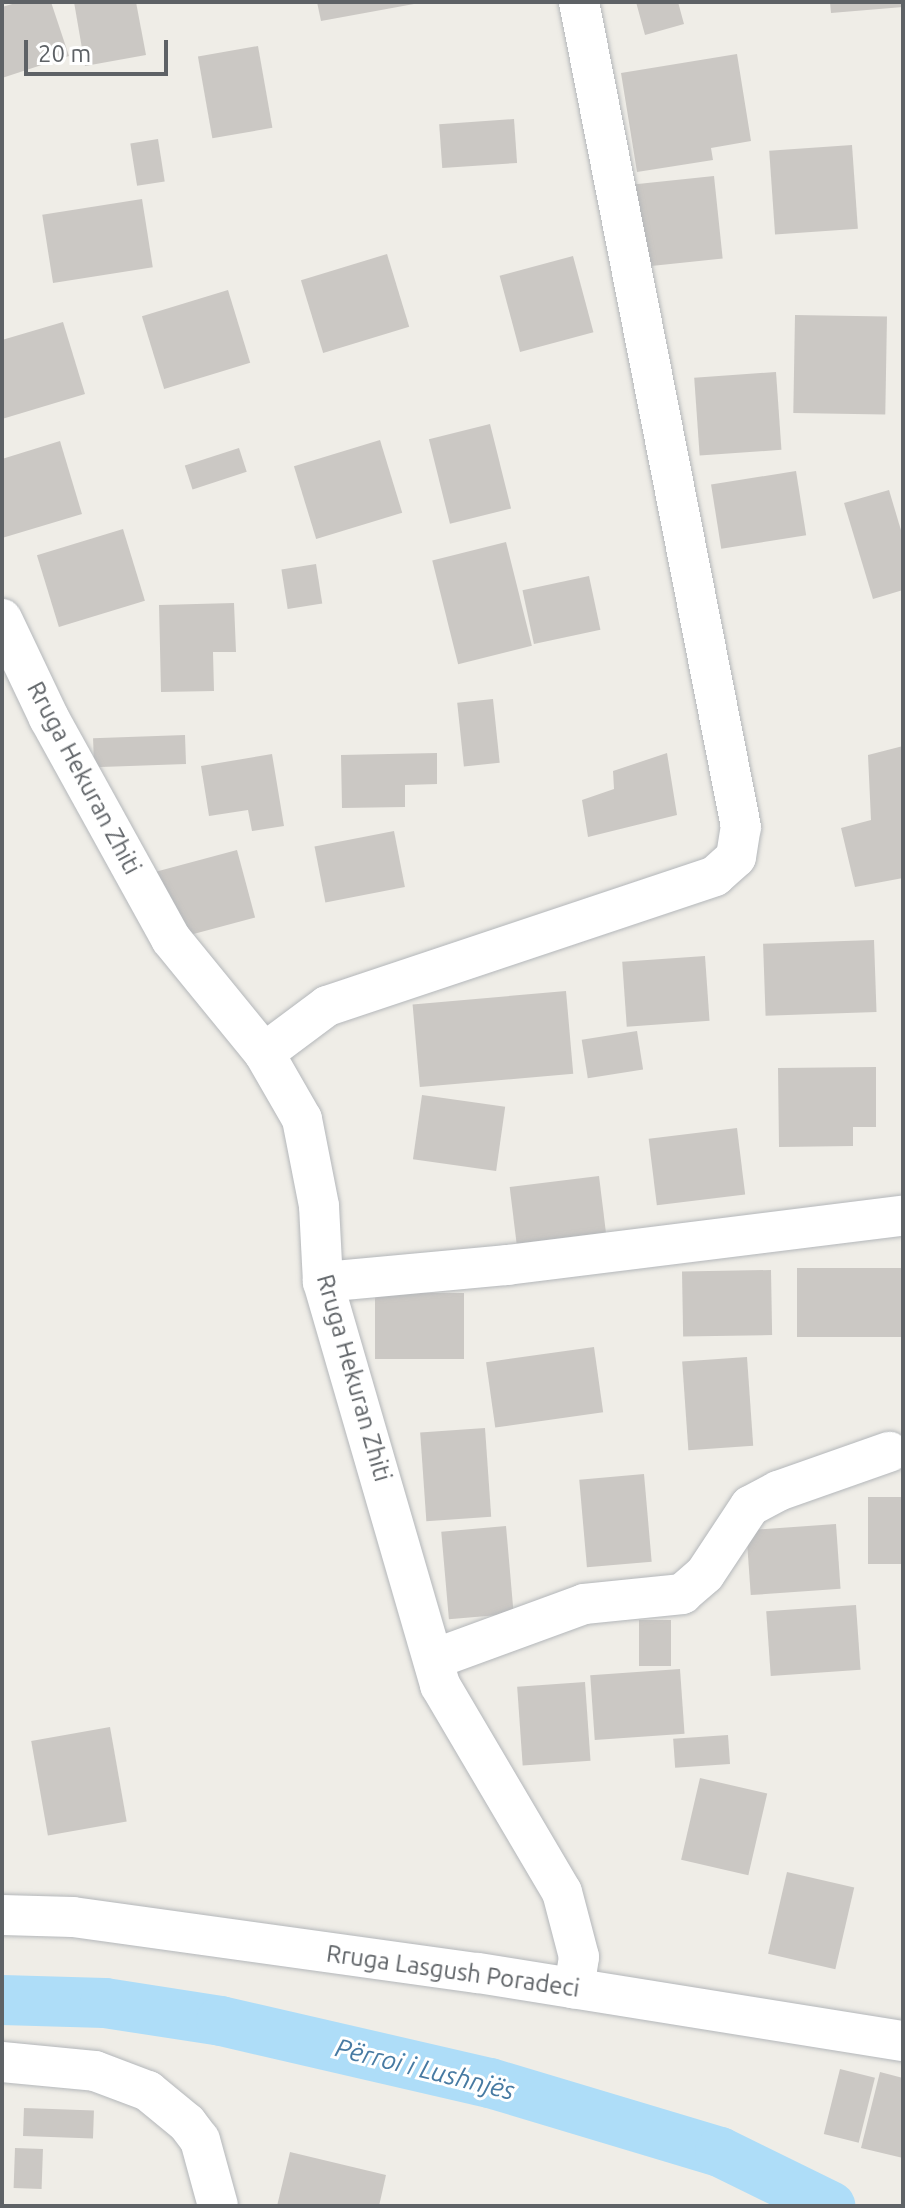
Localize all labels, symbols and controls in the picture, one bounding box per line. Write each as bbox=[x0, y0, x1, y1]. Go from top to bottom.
scale bar bbox=[28, 24, 172, 74]
text: 20 m bbox=[38, 40, 91, 67]
street label: Rruga Hekuran Zhiti bbox=[21, 677, 147, 879]
street label: Rruga Hekuran Zhiti bbox=[311, 1271, 397, 1485]
street label: Rruga Lasgush Poradeci bbox=[325, 1939, 581, 2003]
water label: Përroi i Lushnjës bbox=[332, 2032, 518, 2106]

